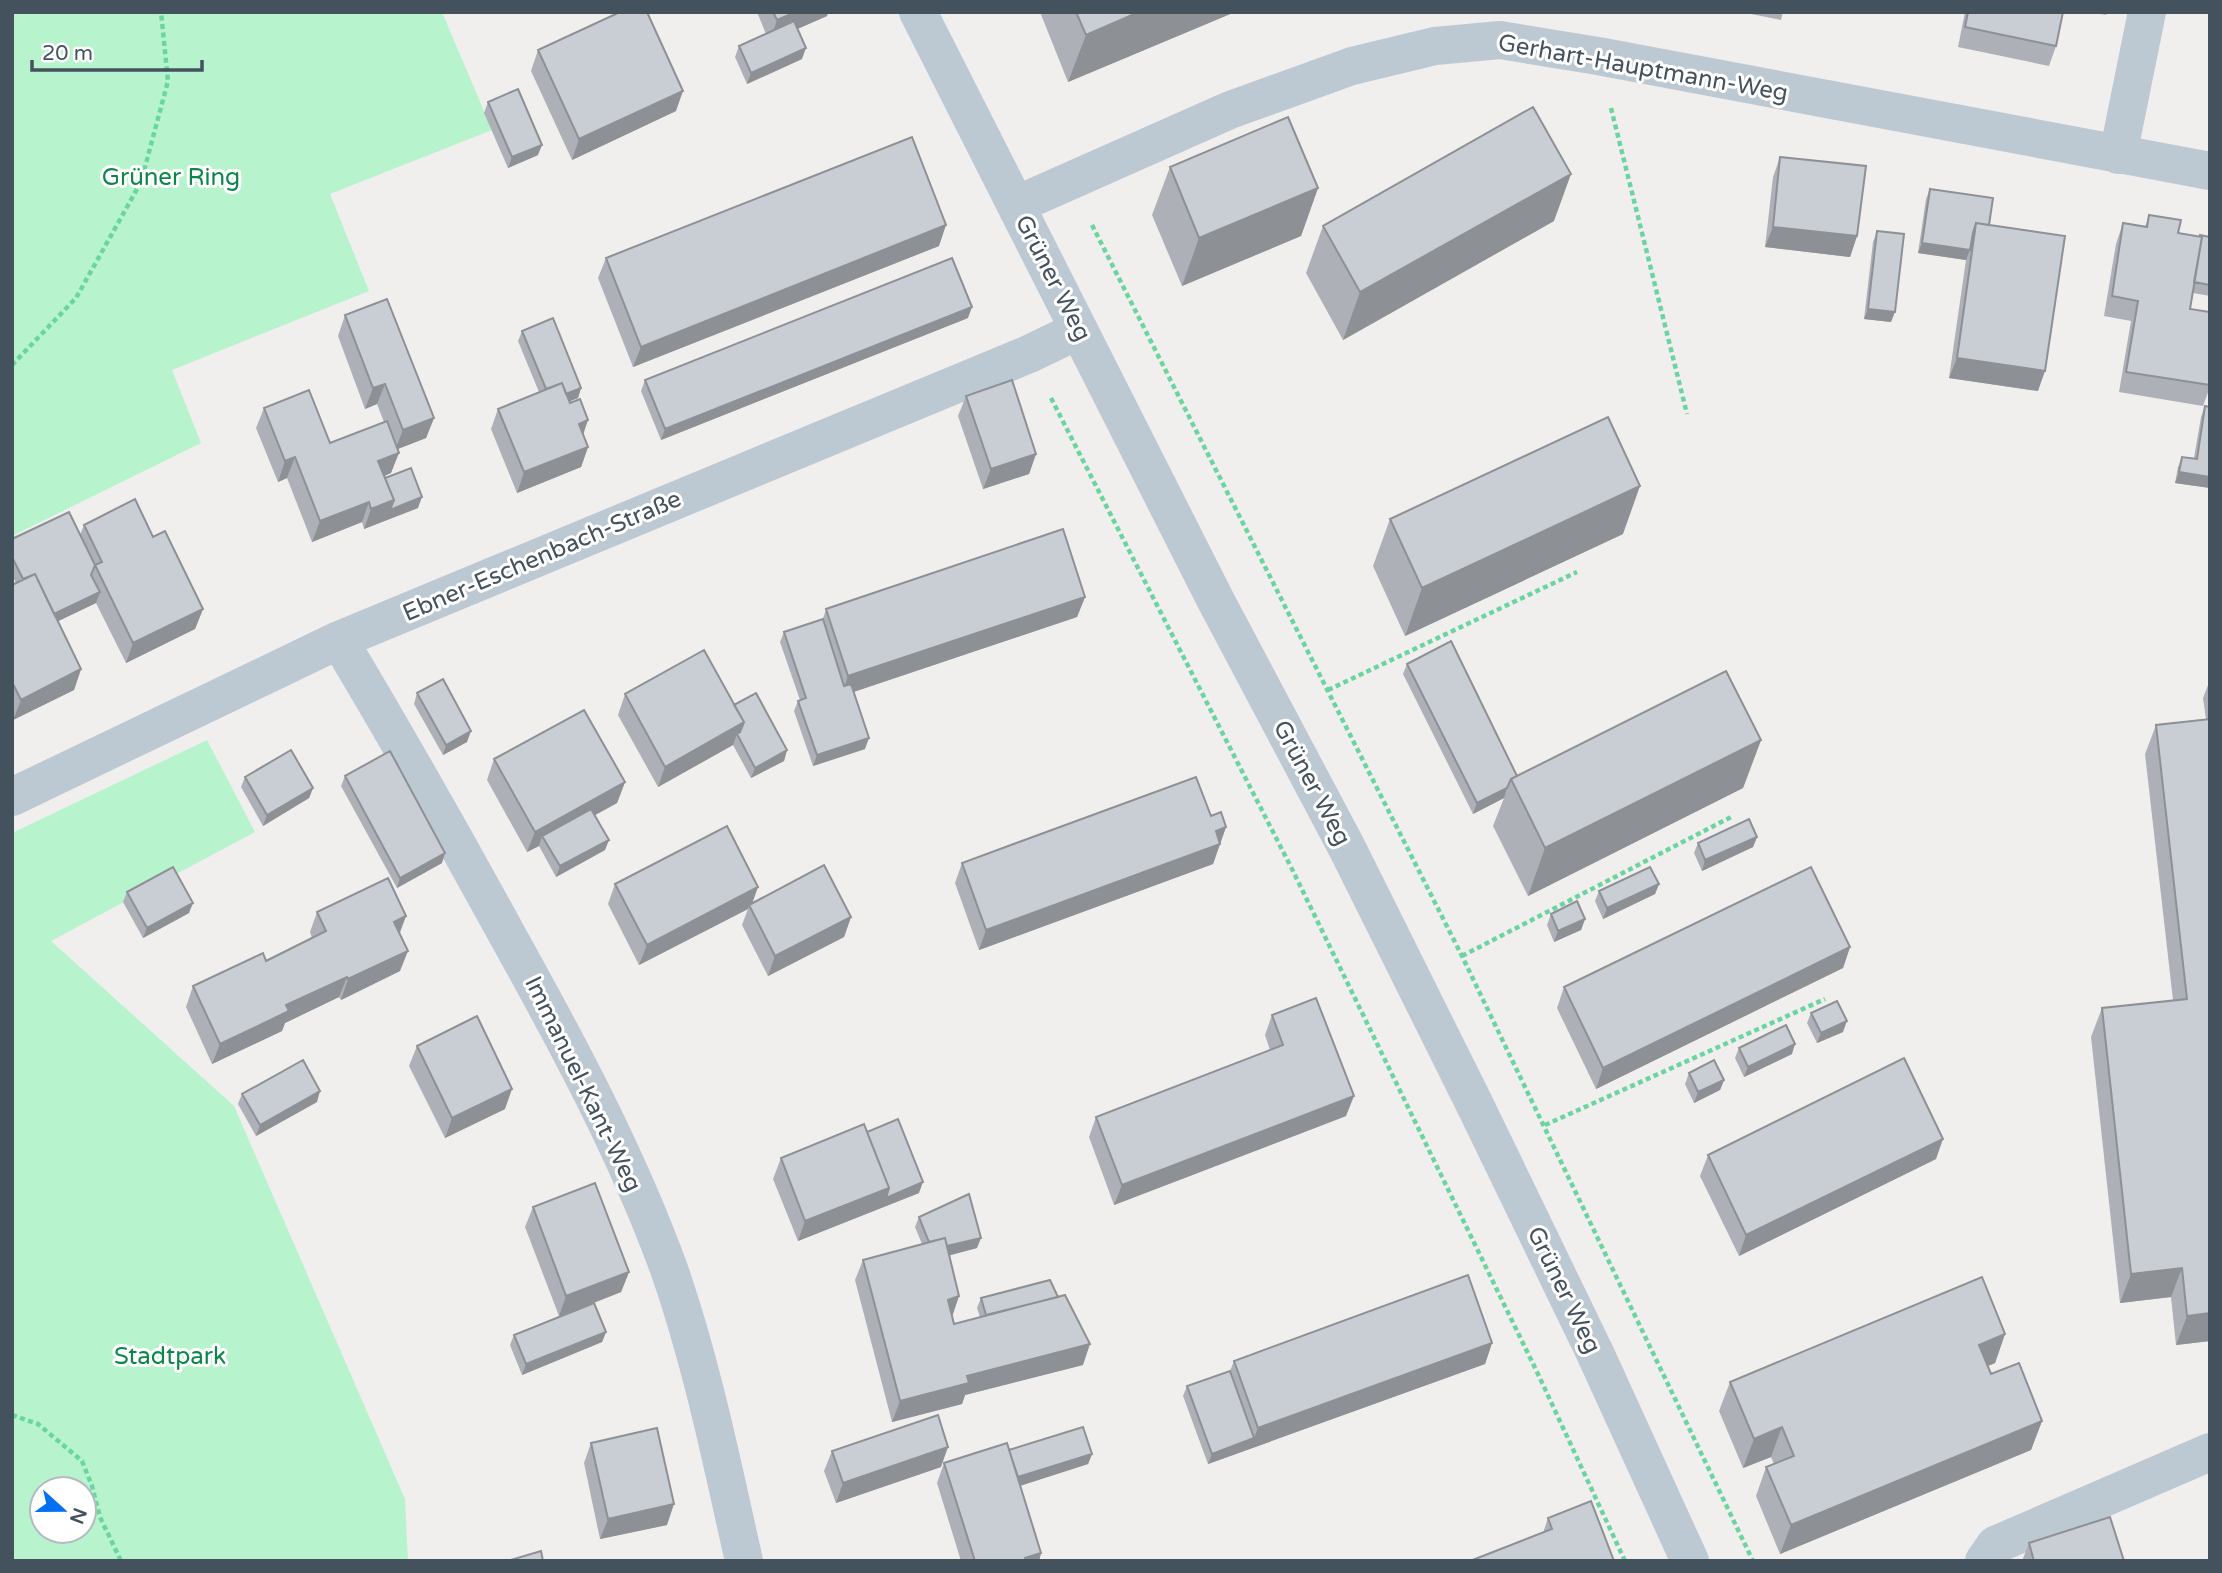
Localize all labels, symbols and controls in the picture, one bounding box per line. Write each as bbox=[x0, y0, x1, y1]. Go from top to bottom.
scale bar bbox=[32, 28, 201, 72]
street label: Gerhart-Hauptmann-Weg bbox=[1496, 28, 1790, 108]
text: 20 m bbox=[42, 41, 93, 66]
park label: Grüner Ring bbox=[102, 163, 240, 192]
street label: Grüner Weg bbox=[1009, 210, 1097, 346]
street label: Ebner-Eschenbach-Straße bbox=[398, 484, 686, 628]
street label: Grüner Weg bbox=[1267, 715, 1357, 851]
street label: Immanuel-Kant-Weg bbox=[518, 972, 648, 1196]
street label: Grüner Weg bbox=[1521, 1222, 1607, 1358]
park label: Stadtpark bbox=[114, 1342, 226, 1371]
north arrow bbox=[28, 1475, 98, 1545]
text: N bbox=[65, 1505, 91, 1527]

